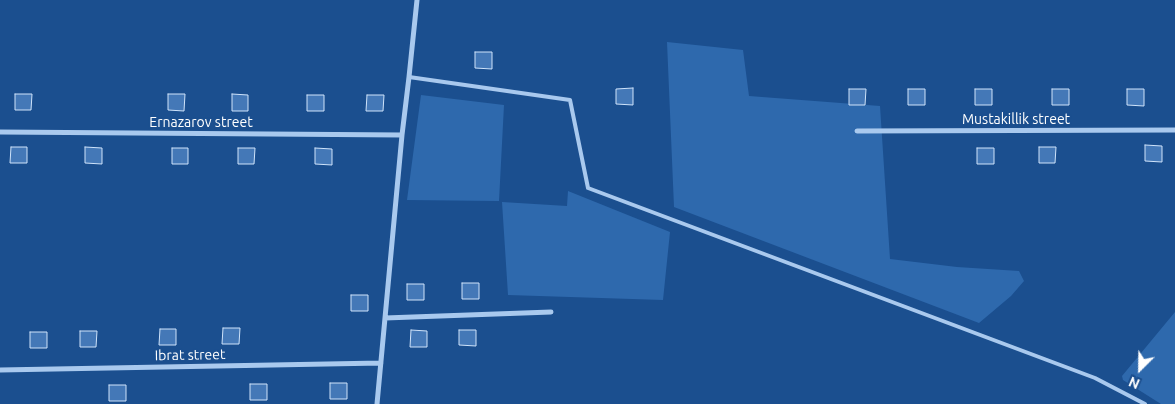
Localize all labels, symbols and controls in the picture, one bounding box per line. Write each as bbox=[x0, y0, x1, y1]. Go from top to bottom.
street label: Mustakillik street bbox=[962, 111, 1070, 127]
street label: Ernazarov street bbox=[149, 114, 253, 130]
north arrow bbox=[1115, 344, 1165, 394]
street label: Ibrat street bbox=[154, 346, 226, 364]
text: N bbox=[1126, 373, 1142, 392]

